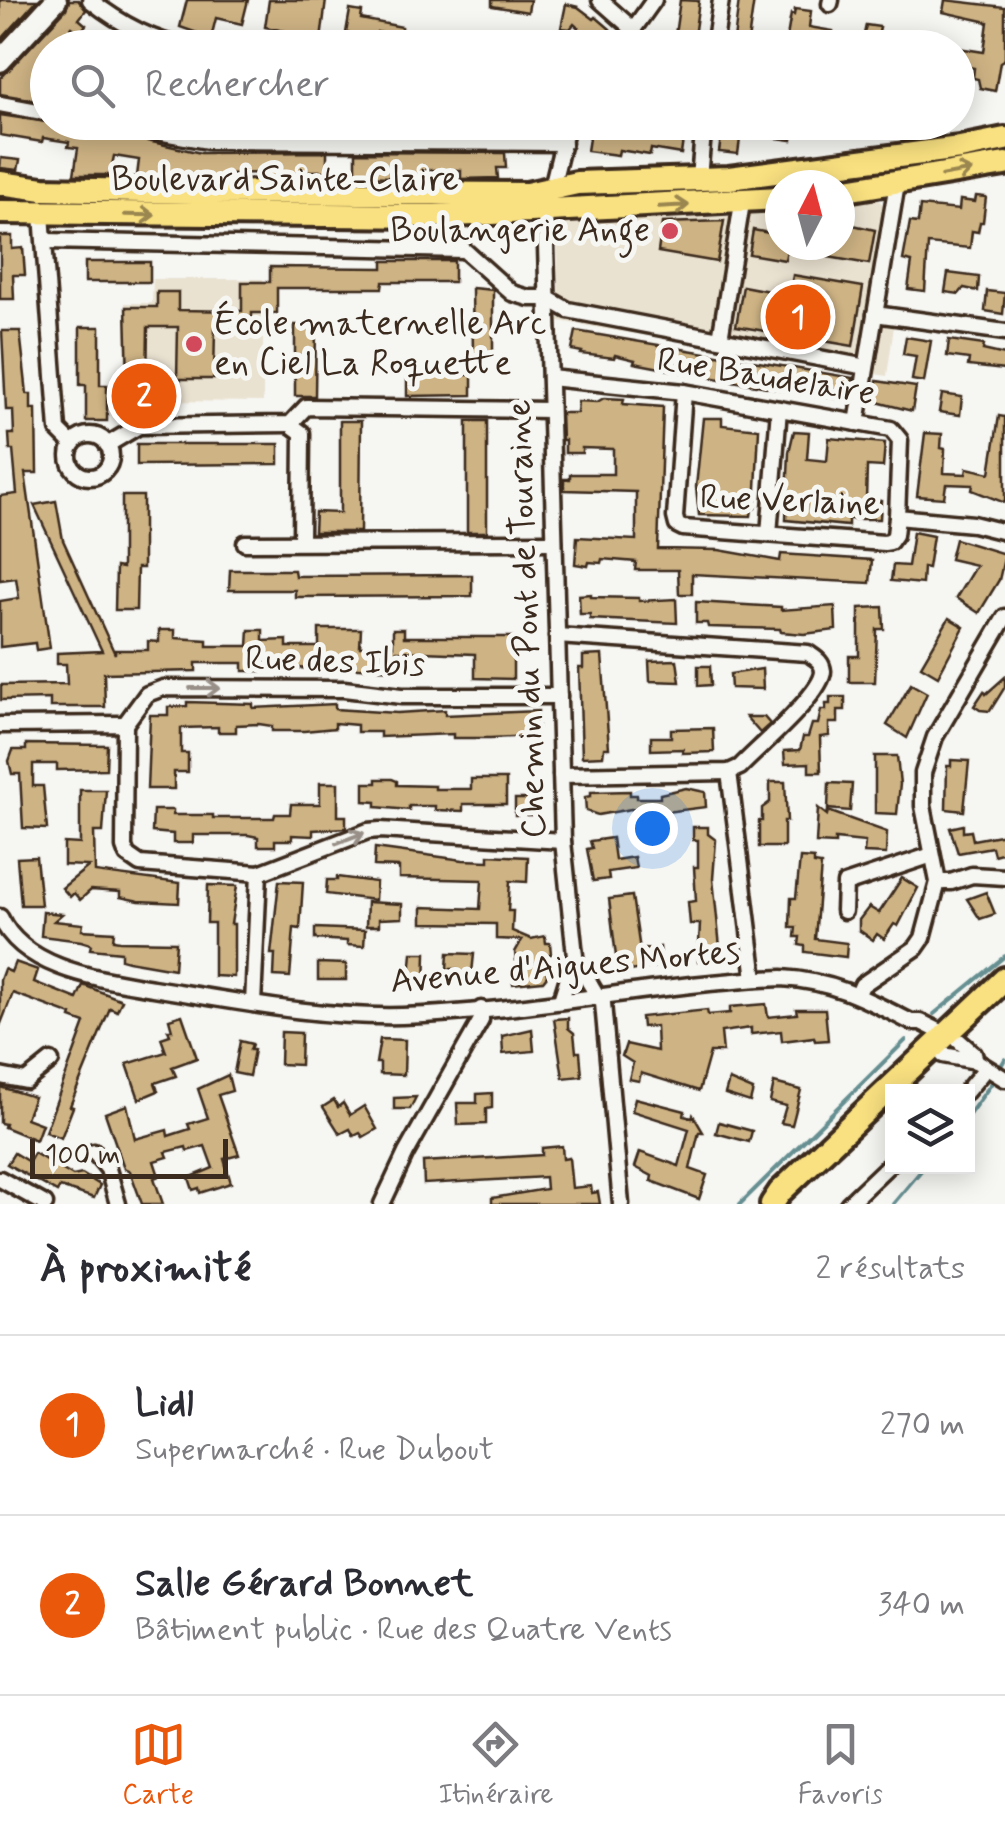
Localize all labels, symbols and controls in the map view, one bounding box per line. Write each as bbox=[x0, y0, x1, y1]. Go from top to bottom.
search box bbox=[30, 30, 975, 140]
icon: search bbox=[65, 58, 120, 113]
text: Rechercher bbox=[145, 61, 330, 110]
street label: Boulevard Sainte-Claire bbox=[111, 157, 459, 203]
one-way arrow bbox=[940, 163, 973, 182]
north arrow bbox=[765, 170, 855, 260]
one-way arrow bbox=[658, 196, 690, 215]
one-way arrow bbox=[123, 206, 155, 225]
place label: Boulangerie Ange bbox=[390, 208, 650, 258]
marker: Boulangerie Ange bbox=[659, 220, 681, 242]
pin: 1 bbox=[766, 280, 830, 354]
place label: École maternelle Arc en Ciel La Roquette bbox=[214, 300, 547, 387]
marker: École maternelle Arc en Ciel La Roquette bbox=[183, 333, 205, 355]
street label: Rue Baudelaire bbox=[654, 337, 878, 417]
pin: 2 bbox=[112, 358, 176, 434]
street label: Chemin du Pont de Touraine bbox=[496, 399, 558, 839]
street label: Rue Verlaine bbox=[699, 475, 881, 527]
street label: Rue des Ibis bbox=[244, 636, 426, 688]
one-way arrow bbox=[188, 678, 221, 698]
your location bbox=[627, 803, 678, 854]
one-way arrow bbox=[334, 828, 364, 846]
street label: Avenue d'Aigues Mortes bbox=[388, 929, 742, 1005]
map controls bbox=[885, 1084, 975, 1174]
button: layers bbox=[885, 1084, 975, 1174]
scale bar bbox=[30, 1134, 228, 1178]
text: 100 m bbox=[45, 1138, 120, 1175]
text: À proximité bbox=[40, 1242, 251, 1297]
text: 2 résultats bbox=[815, 1248, 965, 1290]
text: Lidl bbox=[135, 1380, 194, 1429]
text: 1 bbox=[65, 1404, 80, 1446]
text: 270 m bbox=[880, 1404, 965, 1446]
text: Supermarché · Rue Dubout bbox=[135, 1429, 494, 1471]
text: Salle Gérard Bonnet bbox=[135, 1560, 473, 1609]
text: 2 bbox=[65, 1584, 80, 1626]
text: 340 m bbox=[878, 1584, 965, 1626]
text: Bâtiment public · Rue des Quatre Vents bbox=[135, 1609, 672, 1651]
tab: Carte bbox=[122, 1717, 194, 1814]
tab: Itinéraire bbox=[438, 1717, 553, 1814]
tab: Favoris bbox=[798, 1717, 883, 1814]

